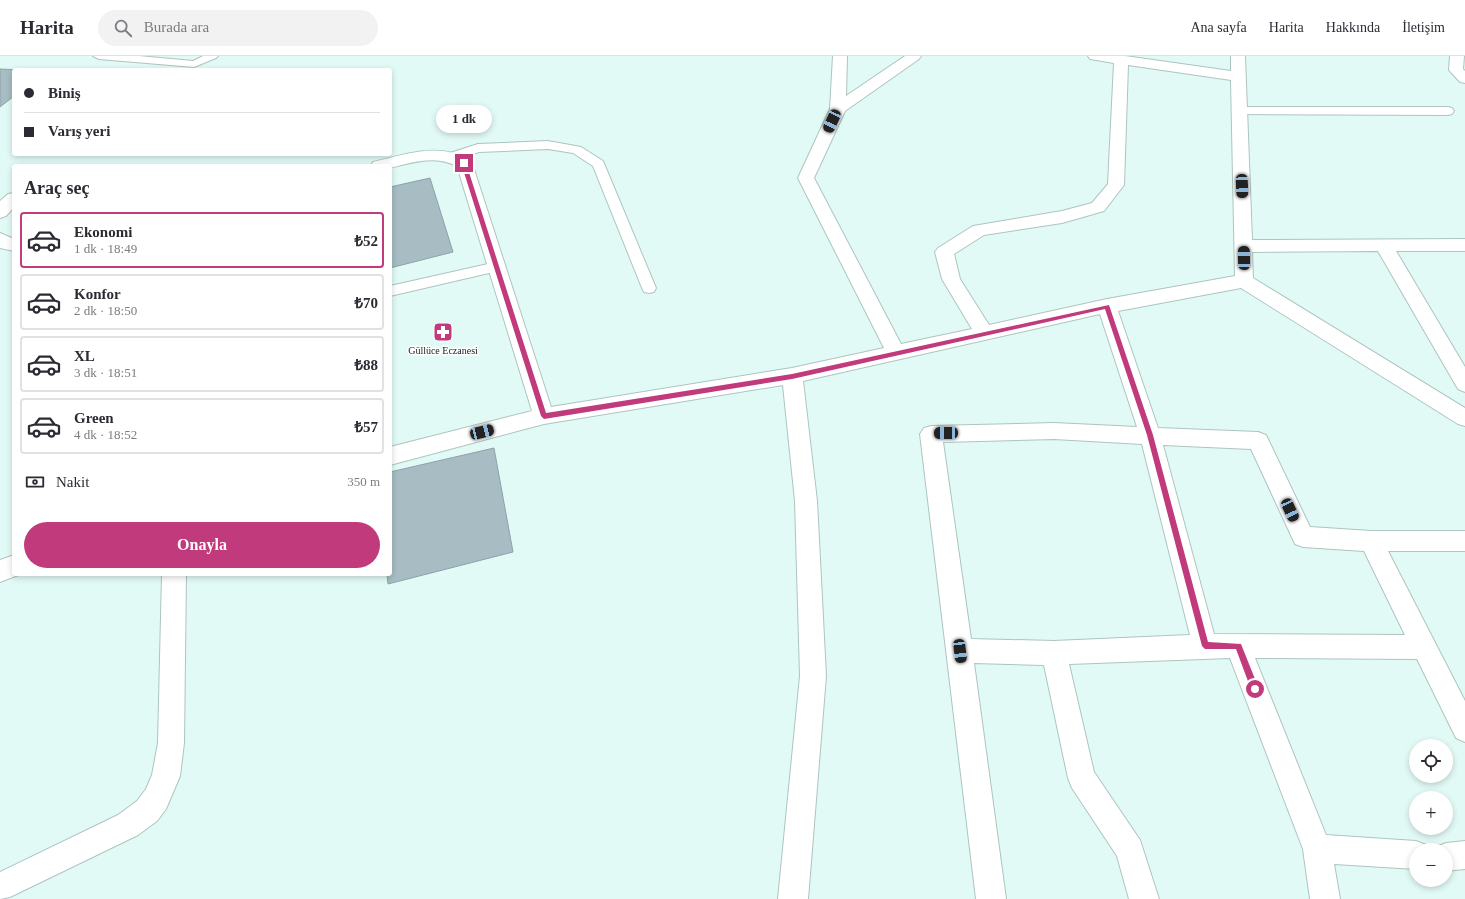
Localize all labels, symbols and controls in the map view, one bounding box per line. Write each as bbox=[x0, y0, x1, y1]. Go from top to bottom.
search box bbox=[98, 10, 378, 46]
text: Harita bbox=[20, 17, 74, 38]
icon: search bbox=[112, 17, 134, 39]
text: Burada ara bbox=[144, 19, 209, 35]
text: Ana sayfa bbox=[1190, 20, 1247, 35]
text: Harita bbox=[1269, 20, 1304, 35]
text: Hakkında bbox=[1326, 20, 1380, 35]
text: İletişim bbox=[1402, 20, 1445, 35]
text: Biniş bbox=[48, 85, 81, 101]
callout: 1 dk bbox=[436, 105, 492, 133]
car bbox=[821, 108, 843, 134]
text: 1 dk bbox=[452, 111, 476, 126]
text: Varış yeri bbox=[48, 123, 110, 139]
route end bbox=[455, 154, 473, 172]
car bbox=[1236, 174, 1248, 198]
text: Araç seç bbox=[24, 178, 89, 198]
icon: car bbox=[26, 222, 62, 258]
text: Ekonomi bbox=[74, 224, 132, 240]
text: ₺52 bbox=[354, 233, 378, 249]
text: 1 dk · 18:49 bbox=[74, 241, 137, 256]
car bbox=[1238, 246, 1250, 270]
icon: car bbox=[26, 284, 62, 320]
text: Konfor bbox=[74, 286, 121, 302]
text: ₺70 bbox=[354, 295, 378, 311]
text: 2 dk · 18:50 bbox=[74, 303, 137, 318]
pharmacy icon: Güllüce Eczanesi bbox=[432, 321, 454, 343]
place label: Güllüce Eczanesi bbox=[408, 345, 478, 356]
icon: car bbox=[26, 346, 62, 382]
text: XL bbox=[74, 348, 95, 364]
text: ₺88 bbox=[354, 357, 378, 373]
text: 3 dk · 18:51 bbox=[74, 365, 137, 380]
icon: car bbox=[26, 408, 62, 444]
text: Green bbox=[74, 410, 114, 426]
text: ₺57 bbox=[354, 419, 378, 435]
car bbox=[469, 423, 495, 441]
text: 4 dk · 18:52 bbox=[74, 427, 137, 442]
car bbox=[934, 427, 958, 439]
icon: cash bbox=[24, 471, 46, 493]
text: Nakit bbox=[56, 474, 89, 490]
text: 350 m bbox=[347, 474, 380, 489]
car bbox=[1279, 497, 1301, 523]
button: Onayla bbox=[24, 522, 380, 568]
car bbox=[953, 638, 967, 664]
route start bbox=[1246, 680, 1264, 698]
map controls bbox=[1409, 739, 1453, 887]
button: locate bbox=[1409, 739, 1453, 783]
button: + bbox=[1409, 791, 1453, 835]
button: − bbox=[1409, 843, 1453, 887]

